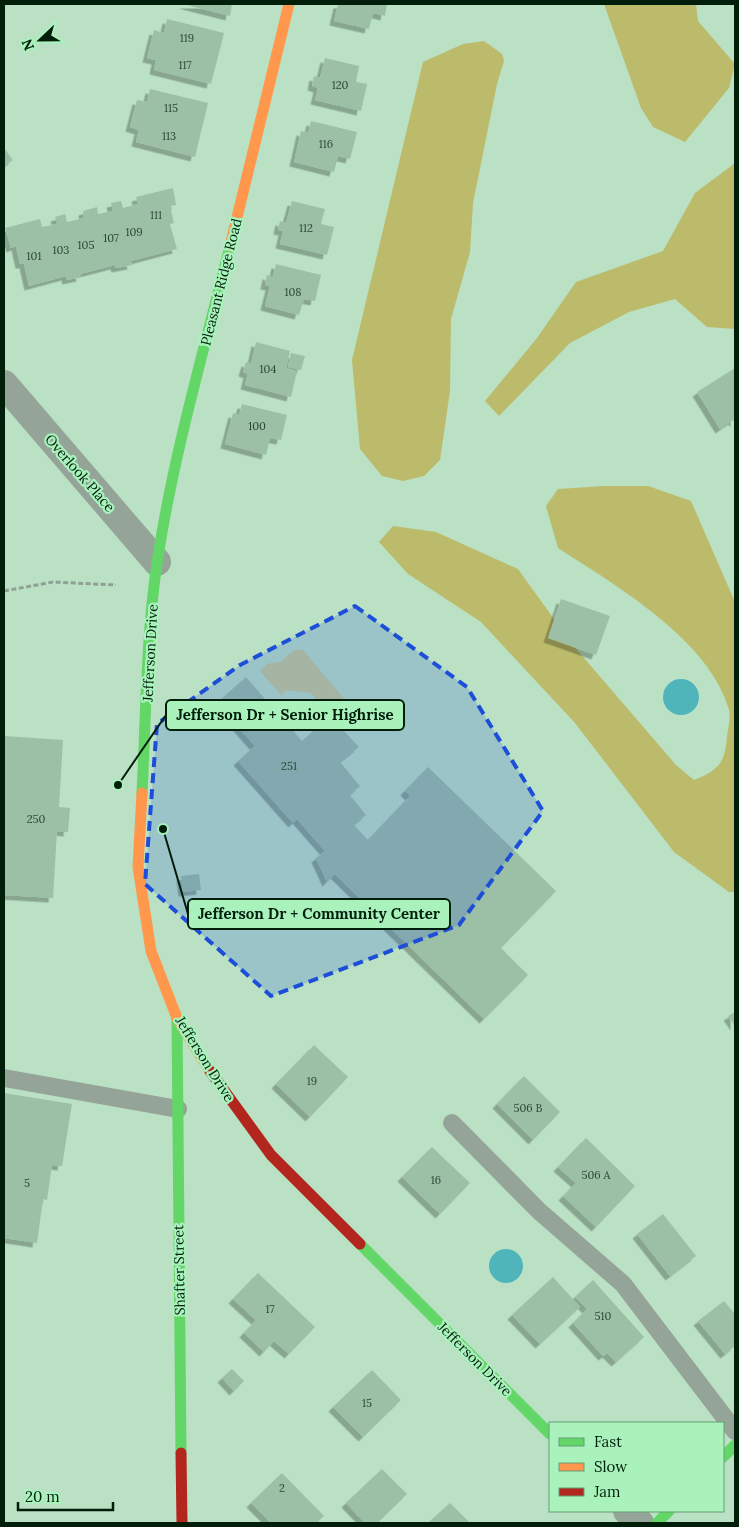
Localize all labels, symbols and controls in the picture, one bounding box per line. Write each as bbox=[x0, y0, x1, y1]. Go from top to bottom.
north arrow bbox=[15, 15, 65, 65]
house number: 119 bbox=[180, 31, 194, 45]
text: N bbox=[18, 36, 38, 53]
house number: 117 bbox=[178, 58, 192, 72]
house number: 120 bbox=[332, 78, 349, 92]
house number: 115 bbox=[164, 101, 178, 115]
house number: 113 bbox=[162, 129, 176, 143]
house number: 116 bbox=[319, 137, 333, 151]
house number: 111 bbox=[150, 208, 162, 222]
street label: Pleasant Ridge Road bbox=[196, 216, 246, 348]
house number: 112 bbox=[299, 221, 313, 235]
house number: 109 bbox=[125, 225, 143, 239]
house number: 107 bbox=[103, 231, 119, 245]
house number: 105 bbox=[78, 238, 94, 252]
house number: 103 bbox=[53, 243, 69, 257]
house number: 101 bbox=[27, 249, 41, 263]
house number: 108 bbox=[284, 285, 302, 299]
house number: 104 bbox=[260, 362, 276, 376]
house number: 100 bbox=[248, 419, 266, 433]
street label: Overlook Place bbox=[41, 430, 119, 516]
street label: Jefferson Drive bbox=[138, 603, 162, 703]
callout: Jefferson Dr + Senior Highrise bbox=[166, 700, 404, 730]
text: Jefferson Dr + Senior Highrise bbox=[176, 705, 394, 724]
house number: 251 bbox=[281, 759, 297, 773]
house number: 250 bbox=[27, 812, 46, 826]
callout: Jefferson Dr + Community Center bbox=[188, 899, 450, 929]
text: Jefferson Dr + Community Center bbox=[198, 904, 441, 923]
street label: Jefferson Drive bbox=[171, 1012, 239, 1106]
house number: 19 bbox=[307, 1074, 317, 1088]
house number: 506 B bbox=[514, 1101, 543, 1115]
house number: 506 A bbox=[582, 1168, 612, 1182]
house number: 16 bbox=[431, 1173, 441, 1187]
house number: 5 bbox=[24, 1176, 30, 1190]
street label: Shafter Street bbox=[169, 1224, 189, 1316]
house number: 17 bbox=[265, 1302, 275, 1316]
house number: 510 bbox=[595, 1309, 612, 1323]
street label: Jefferson Drive bbox=[433, 1317, 516, 1400]
house number: 15 bbox=[362, 1396, 372, 1410]
legend bbox=[549, 1422, 724, 1512]
text: Fast bbox=[594, 1432, 622, 1451]
text: Slow bbox=[594, 1457, 627, 1476]
scale bar bbox=[18, 1480, 112, 1512]
house number: 2 bbox=[279, 1481, 285, 1495]
text: Jam bbox=[593, 1482, 621, 1501]
text: 20 m bbox=[25, 1487, 60, 1506]

